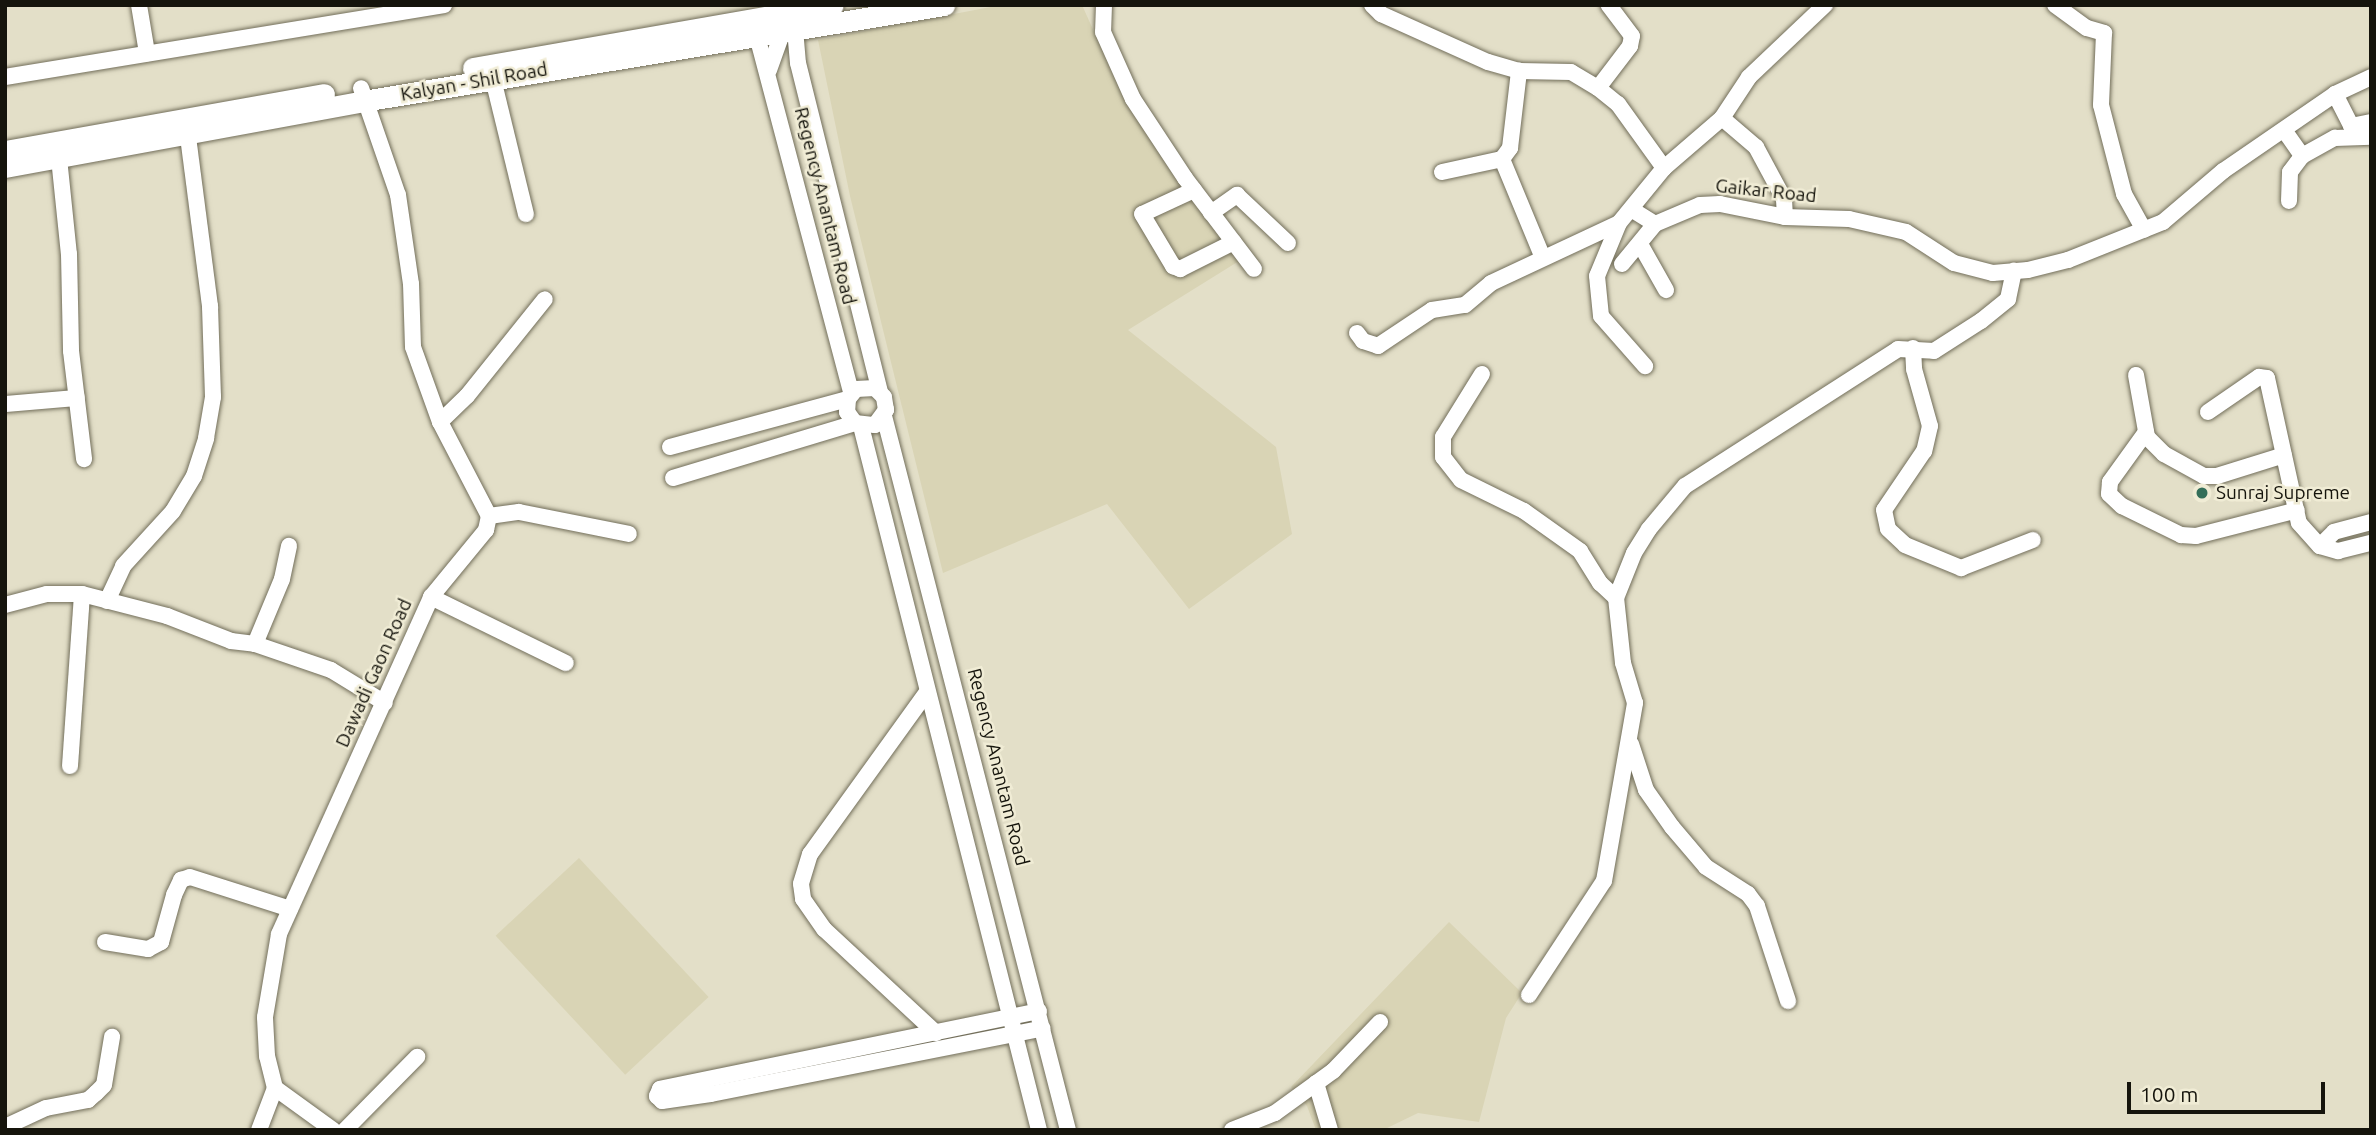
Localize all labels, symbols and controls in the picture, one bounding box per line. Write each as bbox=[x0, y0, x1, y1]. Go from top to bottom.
street label: Kalyan - Shil Road bbox=[399, 58, 549, 106]
street label: Regency Anantam Road bbox=[789, 105, 861, 307]
street label: Gaikar Road bbox=[1714, 174, 1818, 208]
place label: Sunraj Supreme bbox=[2216, 482, 2350, 504]
marker: Sunraj Supreme bbox=[2194, 485, 2210, 501]
street label: Dawadi Gaon Road bbox=[331, 595, 417, 751]
street label: Regency Anantam Road bbox=[962, 666, 1034, 868]
scale bar bbox=[2131, 1068, 2329, 1112]
text: 100 m bbox=[2140, 1082, 2198, 1106]

